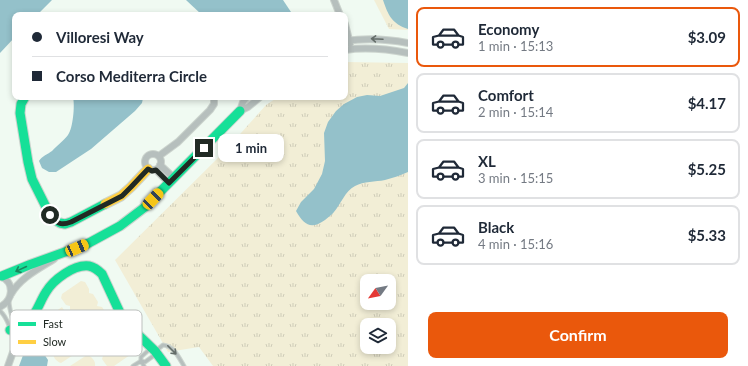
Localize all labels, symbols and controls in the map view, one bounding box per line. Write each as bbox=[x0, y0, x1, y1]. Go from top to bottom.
icon: car bbox=[430, 19, 466, 55]
text: Economy bbox=[478, 20, 539, 38]
text: Villoresi Way bbox=[56, 28, 144, 46]
text: $3.09 bbox=[688, 28, 726, 46]
one-way arrow bbox=[371, 36, 384, 43]
text: 1 min · 15:13 bbox=[478, 38, 553, 54]
text: Corso Mediterra Circle bbox=[56, 67, 207, 85]
icon: car bbox=[430, 85, 466, 121]
text: Comfort bbox=[478, 86, 534, 104]
text: $4.17 bbox=[688, 94, 726, 112]
text: 2 min · 15:14 bbox=[478, 104, 553, 120]
callout: 1 min bbox=[218, 134, 284, 162]
route end bbox=[195, 139, 213, 157]
text: 1 min bbox=[235, 140, 267, 156]
icon: car bbox=[430, 151, 466, 187]
text: XL bbox=[478, 152, 496, 170]
text: $5.25 bbox=[688, 160, 726, 178]
text: 3 min · 15:15 bbox=[478, 170, 553, 186]
car bbox=[140, 186, 166, 212]
route start bbox=[41, 206, 59, 224]
icon: car bbox=[430, 217, 466, 253]
text: Black bbox=[478, 218, 514, 236]
text: $5.33 bbox=[688, 226, 726, 244]
text: 4 min · 15:16 bbox=[478, 236, 553, 252]
car bbox=[64, 238, 90, 258]
one-way arrow bbox=[15, 266, 27, 273]
north arrow bbox=[360, 274, 396, 310]
map controls bbox=[360, 274, 396, 354]
legend bbox=[10, 310, 142, 356]
button: Confirm bbox=[428, 312, 728, 358]
text: Fast bbox=[43, 317, 63, 330]
button: layers bbox=[360, 318, 396, 354]
text: Slow bbox=[43, 335, 67, 348]
one-way arrow bbox=[167, 345, 177, 355]

